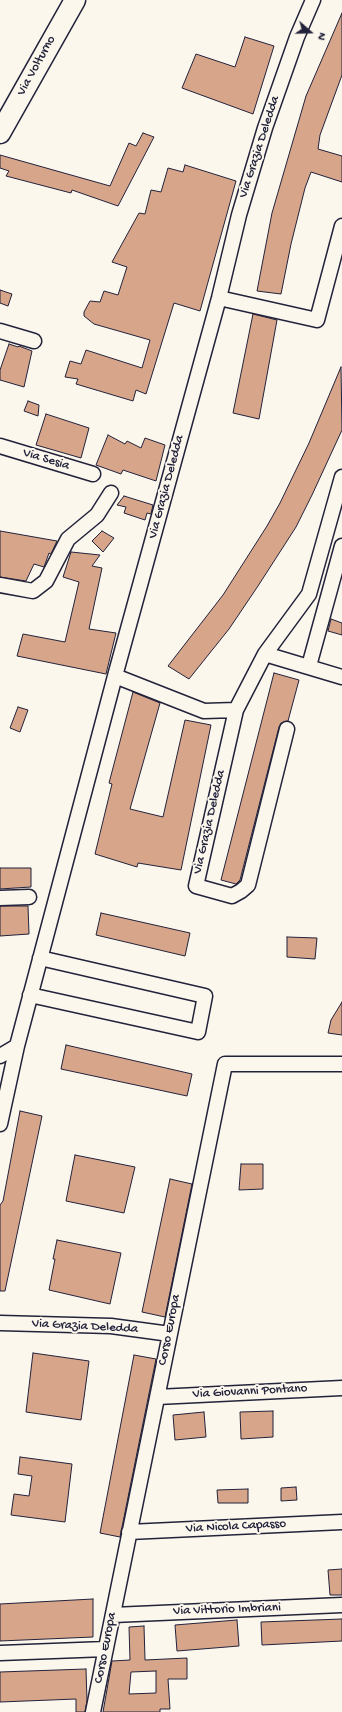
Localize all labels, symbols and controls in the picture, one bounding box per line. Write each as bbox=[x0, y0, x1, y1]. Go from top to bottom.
north arrow bbox=[290, 12, 330, 52]
text: N bbox=[314, 31, 328, 42]
street label: Via Volturno bbox=[14, 33, 60, 99]
street label: Via Grazia Deledda bbox=[236, 94, 284, 200]
street label: Via Grazia Deledda bbox=[146, 434, 188, 540]
street label: Via Sesia bbox=[21, 446, 71, 474]
street label: Via Grazia Deledda bbox=[190, 768, 230, 876]
street label: Corso Europa bbox=[155, 1293, 185, 1367]
street label: Via Grazia Deledda bbox=[31, 1316, 139, 1338]
street label: Via Giovanni Pontano bbox=[192, 1381, 308, 1403]
street label: Via Nicola Capasso bbox=[186, 1517, 286, 1537]
street label: Via Vittorio Imbriani bbox=[173, 1600, 281, 1620]
street label: Corso Europa bbox=[91, 1611, 121, 1685]

